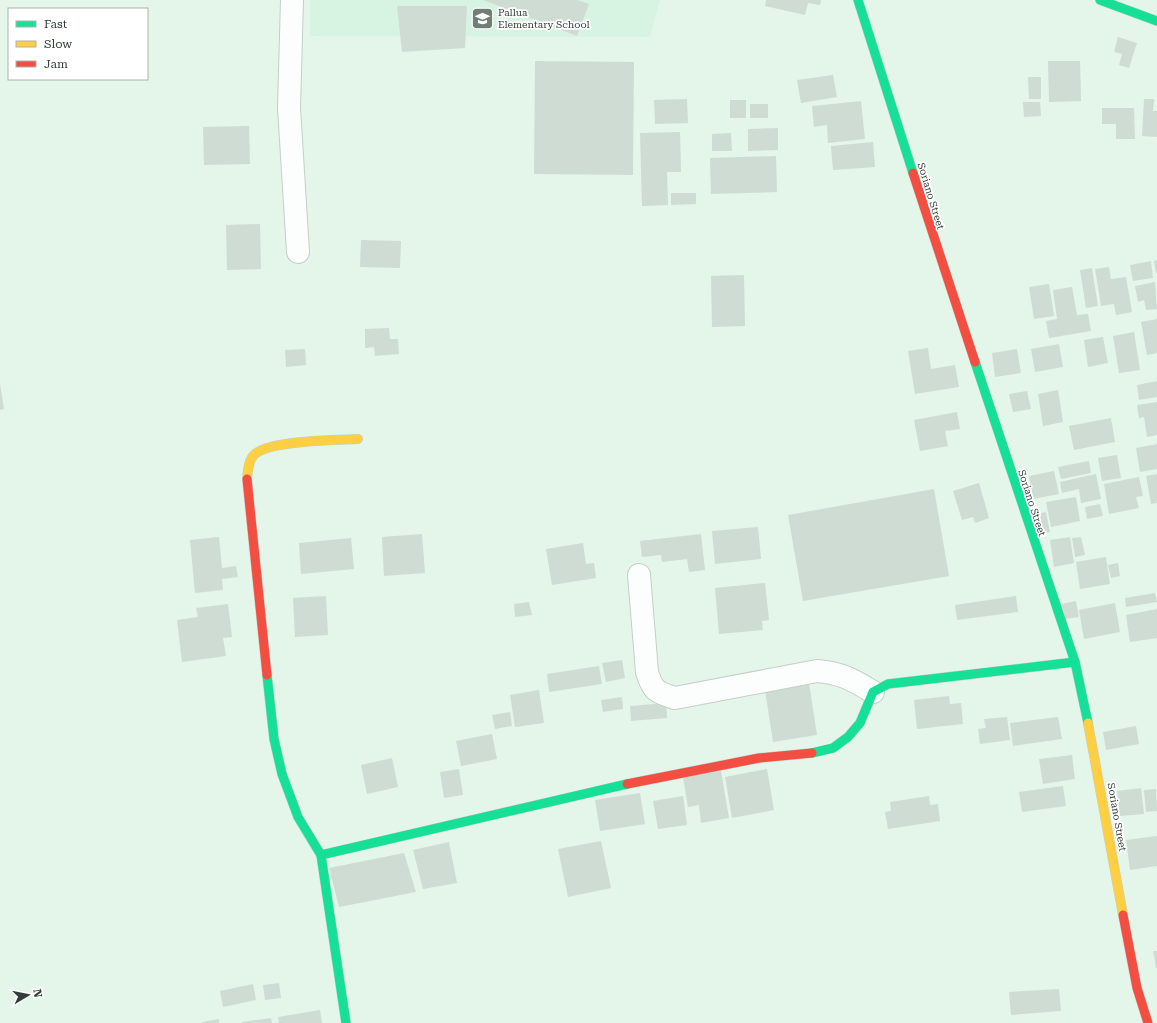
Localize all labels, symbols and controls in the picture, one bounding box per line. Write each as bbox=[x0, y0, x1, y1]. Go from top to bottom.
school or university icon: Pallua Elementary School bbox=[470, 5, 496, 31]
place label: Pallua Elementary School bbox=[498, 7, 590, 30]
legend bbox=[8, 8, 148, 80]
text: Fast bbox=[44, 17, 68, 31]
text: Slow bbox=[44, 37, 72, 51]
text: Jam bbox=[44, 57, 68, 71]
street label: Soriano Street bbox=[916, 161, 946, 231]
street label: Soriano Street bbox=[1016, 468, 1048, 538]
street label: Soriano Street bbox=[1106, 782, 1128, 852]
north arrow bbox=[8, 975, 48, 1015]
text: N bbox=[30, 988, 45, 999]

